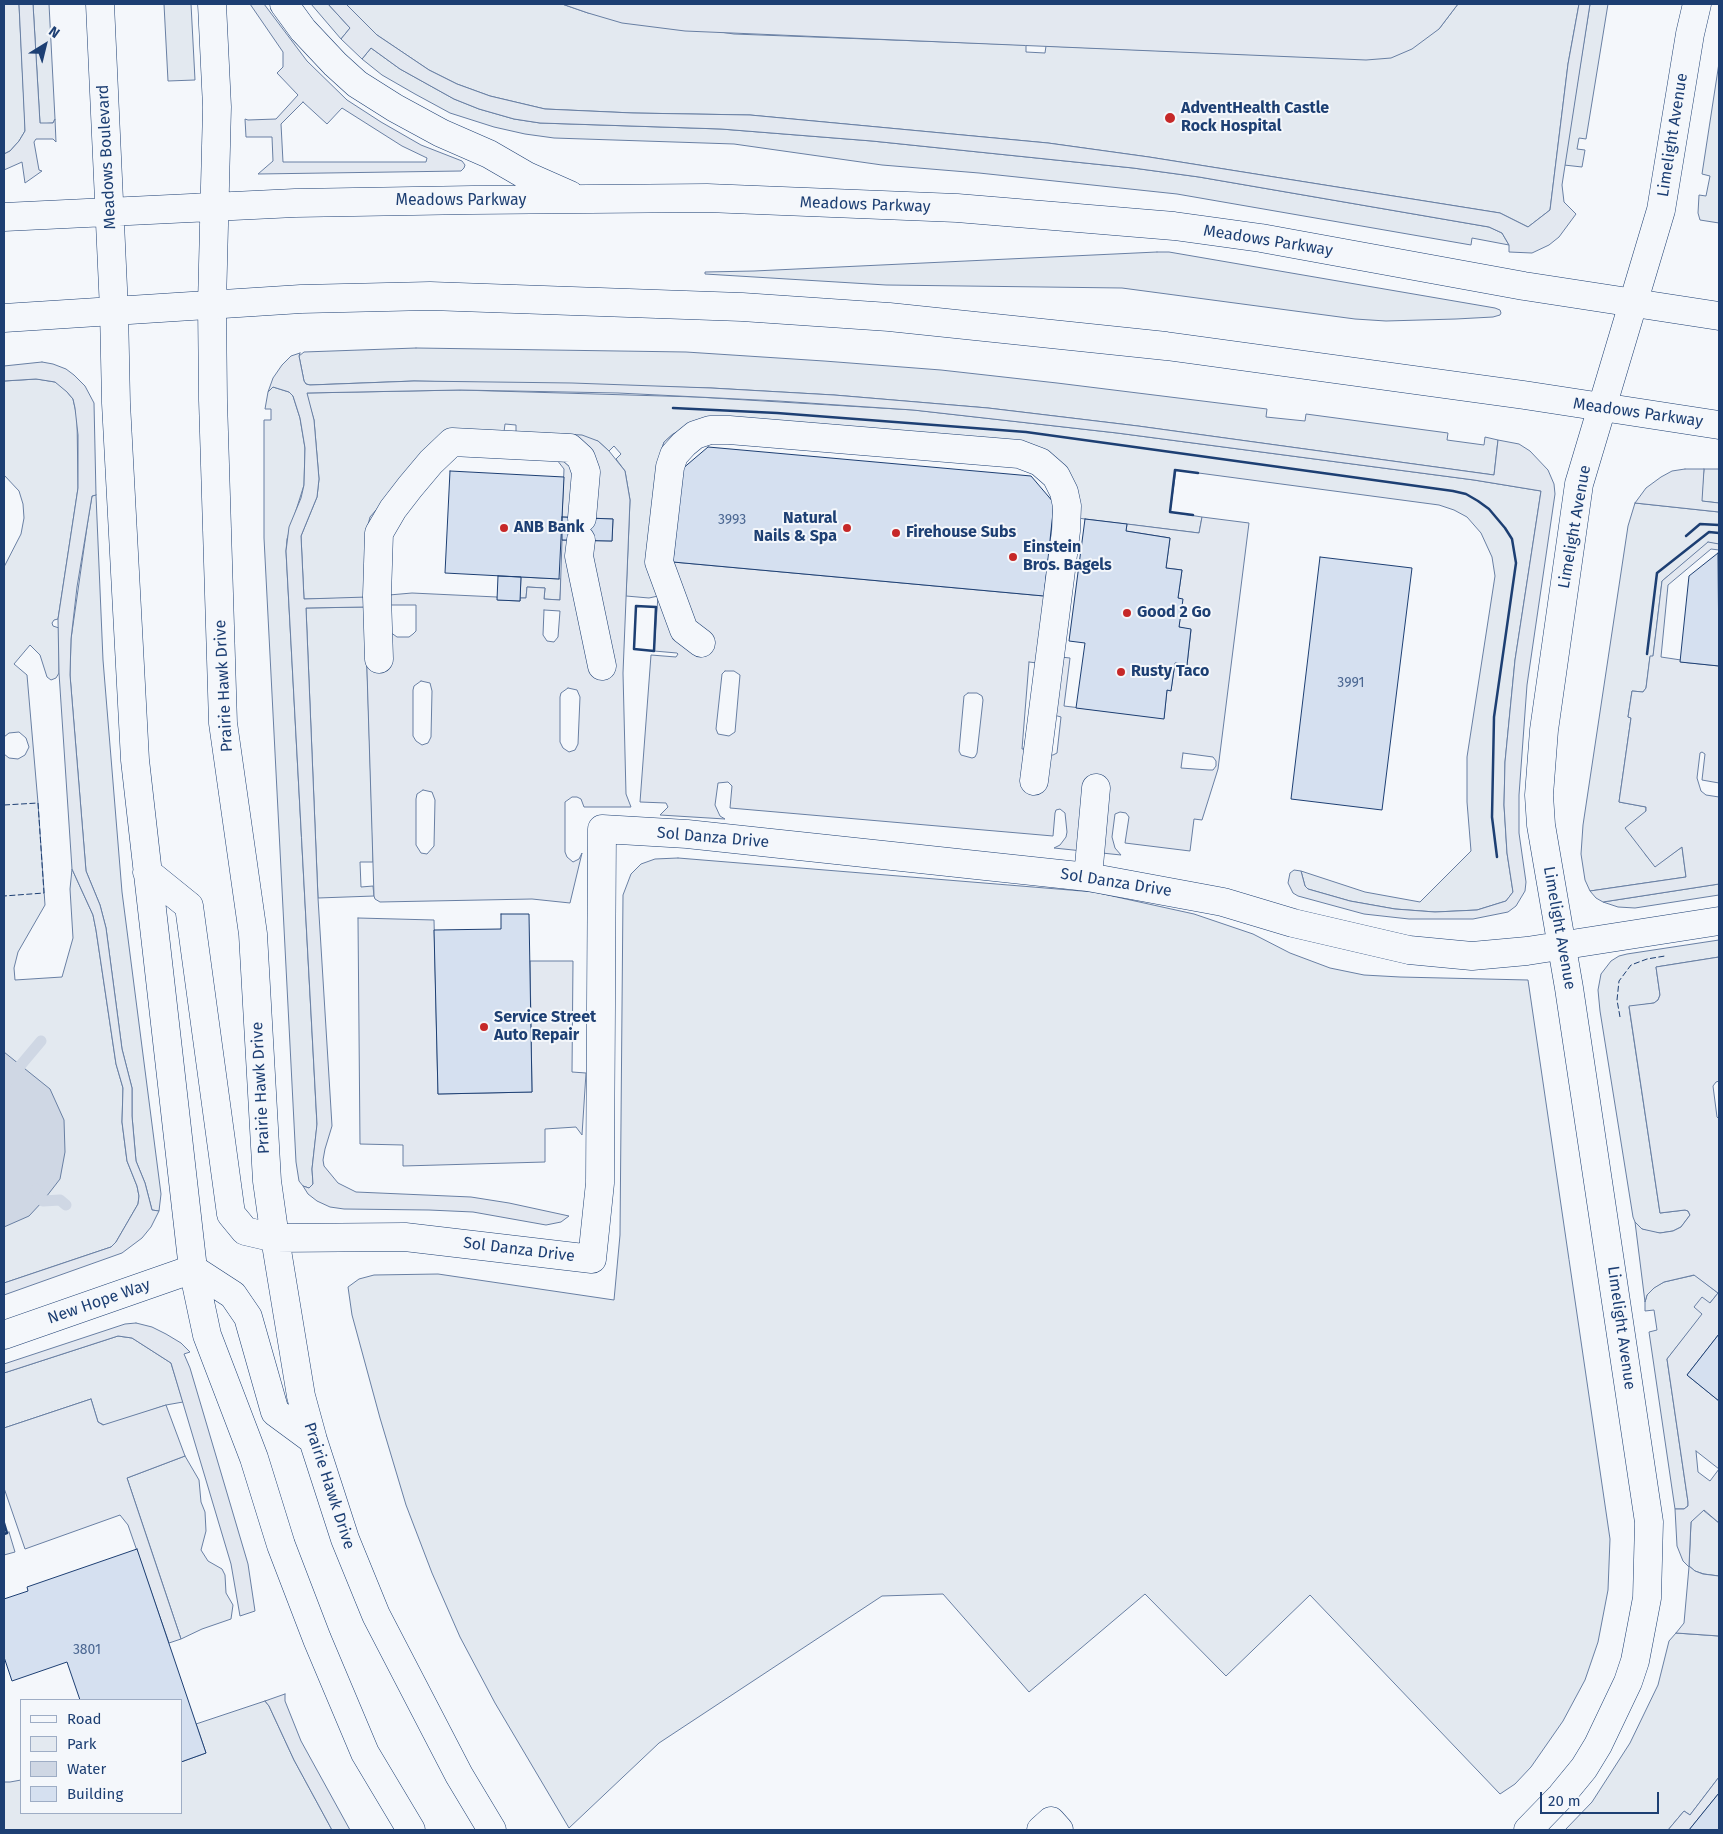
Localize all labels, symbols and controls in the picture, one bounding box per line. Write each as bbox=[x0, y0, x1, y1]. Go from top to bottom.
north arrow bbox=[20, 20, 70, 70]
text: N bbox=[45, 23, 63, 42]
street label: Limelight Avenue bbox=[1654, 72, 1692, 198]
street label: Meadows Boulevard bbox=[94, 84, 120, 230]
place label: AdventHealth Castle Rock Hospital bbox=[1181, 99, 1329, 137]
marker: AdventHealth Castle Rock Hospital bbox=[1163, 111, 1177, 125]
street label: Meadows Parkway bbox=[396, 191, 526, 211]
street label: Meadows Parkway bbox=[799, 193, 931, 217]
street label: Meadows Parkway bbox=[1202, 221, 1334, 261]
street label: Meadows Parkway bbox=[1572, 394, 1704, 432]
street label: Limelight Avenue bbox=[1555, 464, 1595, 590]
place label: Natural Nails & Spa bbox=[754, 509, 837, 547]
house number: 3993 bbox=[718, 512, 746, 528]
place label: ANB Bank bbox=[514, 518, 584, 538]
marker: ANB Bank bbox=[498, 522, 510, 534]
marker: Natural Nails & Spa bbox=[841, 522, 853, 534]
place label: Firehouse Subs bbox=[906, 523, 1016, 543]
marker: Firehouse Subs bbox=[890, 527, 902, 539]
place label: Einstein Bros. Bagels bbox=[1023, 538, 1112, 576]
marker: Einstein Bros. Bagels bbox=[1007, 551, 1019, 563]
place label: Good 2 Go bbox=[1137, 603, 1211, 623]
marker: Good 2 Go bbox=[1121, 607, 1133, 619]
street label: Prairie Hawk Drive bbox=[211, 619, 237, 753]
place label: Rusty Taco bbox=[1131, 662, 1209, 682]
marker: Rusty Taco bbox=[1115, 666, 1127, 678]
house number: 3991 bbox=[1337, 675, 1365, 691]
street label: Sol Danza Drive bbox=[656, 824, 770, 852]
street label: Sol Danza Drive bbox=[1059, 865, 1173, 901]
street label: Limelight Avenue bbox=[1539, 865, 1579, 991]
place label: Service Street Auto Repair bbox=[494, 1008, 596, 1046]
street label: Prairie Hawk Drive bbox=[248, 1021, 274, 1155]
marker: Service Street Auto Repair bbox=[478, 1021, 490, 1033]
street label: Sol Danza Drive bbox=[462, 1234, 576, 1266]
street label: Limelight Avenue bbox=[1603, 1265, 1639, 1391]
street label: New Hope Way bbox=[45, 1275, 153, 1329]
street label: Prairie Hawk Drive bbox=[299, 1420, 359, 1552]
house number: 3801 bbox=[73, 1642, 101, 1658]
legend bbox=[20, 1699, 182, 1814]
text: Road bbox=[67, 1710, 102, 1728]
text: Park bbox=[67, 1735, 97, 1753]
text: Water bbox=[67, 1760, 106, 1778]
scale bar bbox=[1543, 1782, 1662, 1814]
text: Building bbox=[67, 1785, 123, 1803]
text: 20 m bbox=[1548, 1792, 1581, 1810]

